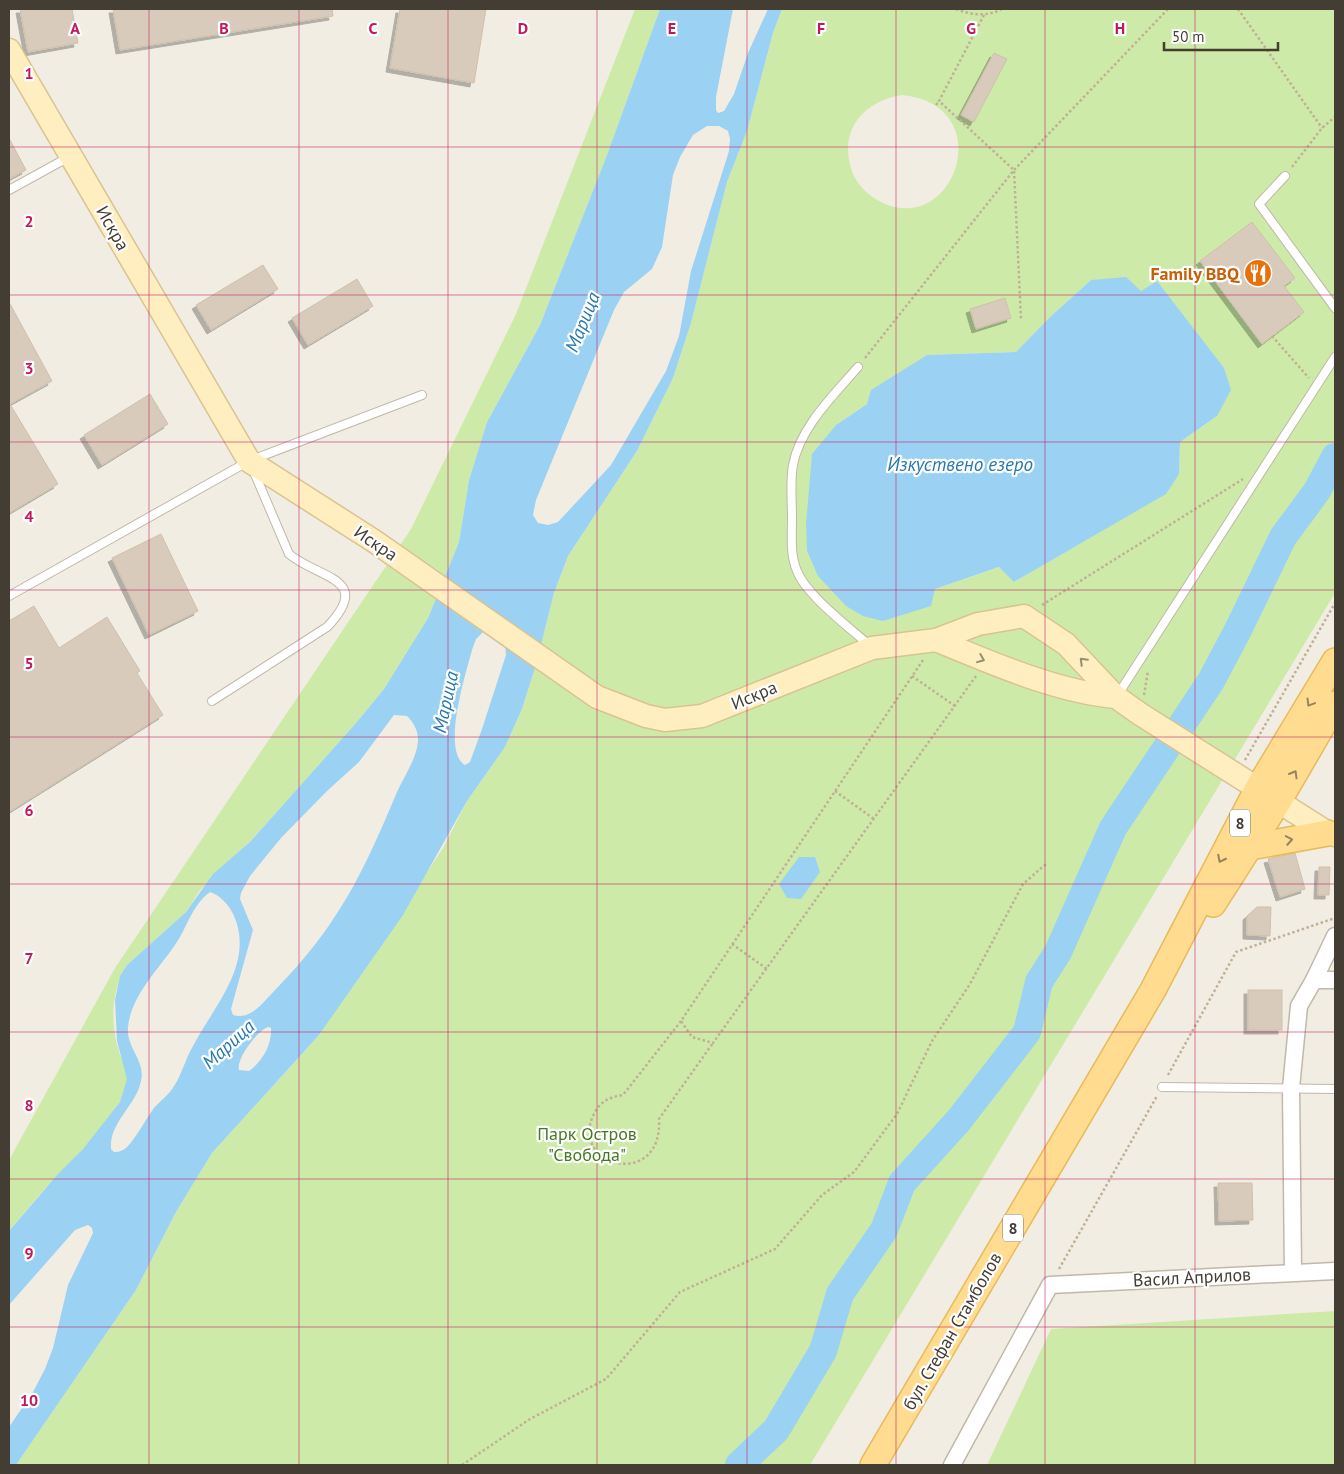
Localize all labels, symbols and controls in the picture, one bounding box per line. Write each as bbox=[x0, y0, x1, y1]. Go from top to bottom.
text: A bbox=[70, 18, 80, 38]
text: B bbox=[219, 18, 229, 38]
text: C bbox=[369, 18, 378, 38]
text: D bbox=[518, 18, 528, 38]
text: E bbox=[668, 18, 676, 38]
text: F bbox=[817, 18, 825, 38]
text: G bbox=[966, 18, 976, 38]
text: H bbox=[1115, 18, 1125, 38]
scale bar bbox=[1164, 20, 1278, 52]
text: 50 m bbox=[1172, 27, 1205, 46]
text: 1 bbox=[24, 63, 34, 83]
street label: Искра bbox=[91, 202, 135, 254]
text: 2 bbox=[24, 211, 34, 231]
restaurant icon: Family BBQ bbox=[1243, 258, 1273, 288]
place label: Family BBQ bbox=[1150, 262, 1240, 285]
water label: Марица bbox=[559, 288, 605, 355]
text: 3 bbox=[24, 358, 34, 378]
water label: Изкуствено езеро bbox=[887, 452, 1033, 476]
text: 4 bbox=[24, 506, 34, 526]
street label: Искра bbox=[350, 520, 402, 566]
text: 5 bbox=[24, 653, 34, 673]
one-way arrow bbox=[977, 653, 985, 663]
one-way arrow bbox=[1080, 658, 1089, 667]
water label: Марица bbox=[427, 668, 463, 735]
street label: Искра bbox=[728, 675, 780, 715]
one-way arrow bbox=[1306, 697, 1316, 706]
one-way arrow bbox=[1288, 770, 1298, 779]
text: 6 bbox=[24, 800, 34, 820]
road number: 8 bbox=[1230, 810, 1250, 836]
one-way arrow bbox=[1284, 835, 1293, 846]
one-way arrow bbox=[1217, 854, 1227, 863]
text: 7 bbox=[24, 948, 34, 968]
water label: Марица bbox=[197, 1014, 260, 1074]
text: 8 bbox=[24, 1095, 34, 1115]
park label: Парк Остров "Свобода" bbox=[537, 1122, 637, 1166]
road number: 8 bbox=[1003, 1214, 1023, 1242]
text: 9 bbox=[24, 1243, 34, 1263]
street label: бул. Стефан Стамболов bbox=[897, 1248, 1007, 1414]
street label: Васил Априлов bbox=[1132, 1262, 1252, 1292]
text: 10 bbox=[20, 1390, 38, 1410]

